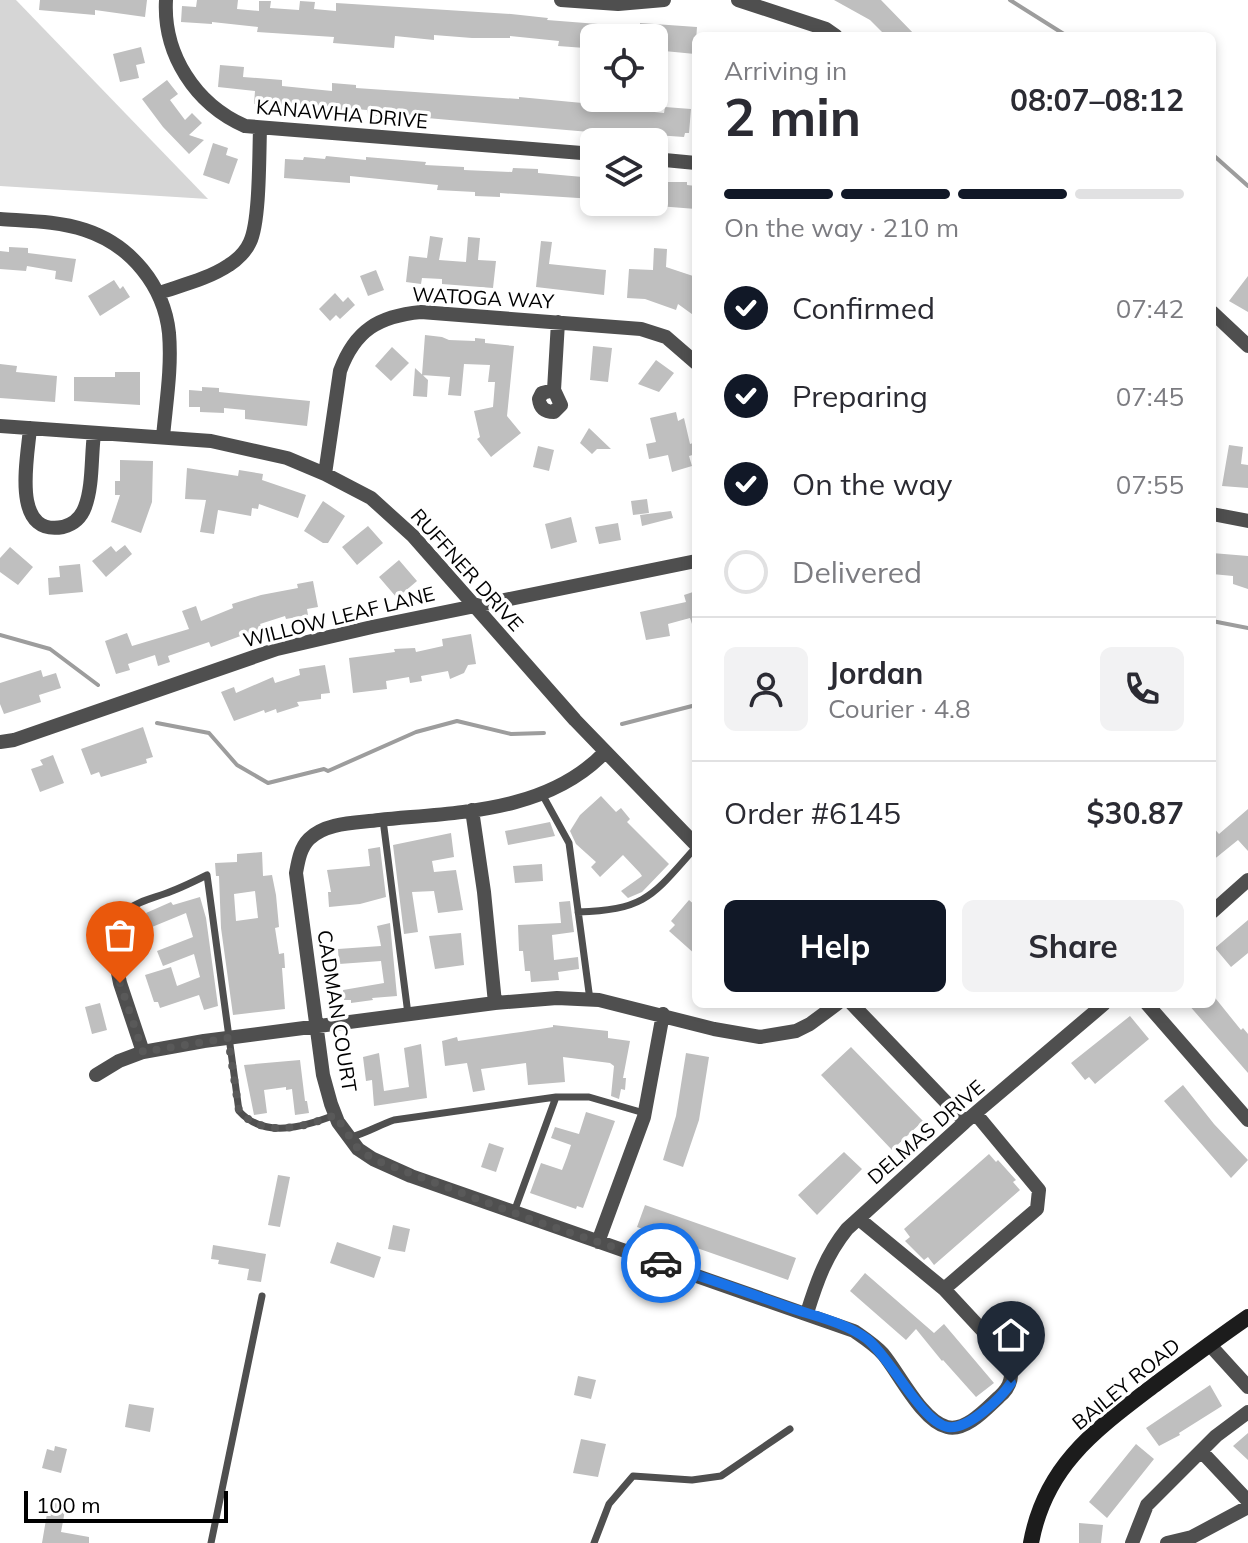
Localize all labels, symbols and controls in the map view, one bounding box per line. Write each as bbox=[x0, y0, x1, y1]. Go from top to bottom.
map controls bbox=[580, 24, 668, 216]
button: locate bbox=[580, 24, 668, 112]
text: Arriving in bbox=[724, 54, 847, 87]
text: 08:07–08:12 bbox=[1010, 81, 1184, 119]
text: 2 min bbox=[724, 84, 861, 149]
street label: KANAWHA DRIVE bbox=[255, 94, 429, 133]
button: layers bbox=[580, 128, 668, 216]
text: On the way · 210 m bbox=[724, 211, 959, 244]
street label: WATOGA WAY bbox=[411, 281, 556, 314]
icon: check bbox=[724, 286, 768, 330]
text: Confirmed bbox=[792, 289, 935, 327]
text: 07:42 bbox=[1116, 292, 1184, 325]
icon: check bbox=[724, 374, 768, 418]
text: Preparing bbox=[792, 377, 928, 415]
text: 07:45 bbox=[1116, 380, 1184, 413]
icon: check bbox=[724, 462, 768, 506]
text: On the way bbox=[792, 465, 952, 503]
text: 07:55 bbox=[1116, 468, 1184, 501]
street label: RUFFNER DRIVE bbox=[406, 503, 529, 636]
text: Delivered bbox=[792, 553, 922, 591]
street label: WILLOW LEAF LANE bbox=[241, 581, 437, 652]
button: person bbox=[724, 647, 808, 731]
button: phone bbox=[1100, 647, 1184, 731]
text: Jordan bbox=[828, 654, 923, 692]
text: Courier · 4.8 bbox=[828, 692, 971, 725]
text: Order #6145 bbox=[724, 794, 901, 832]
text: $30.87 bbox=[1087, 794, 1184, 832]
button: Help bbox=[724, 900, 946, 992]
button: Share bbox=[962, 900, 1184, 992]
pin bbox=[86, 901, 154, 983]
icon: bag bbox=[98, 913, 142, 957]
street label: CADMAN COURT bbox=[312, 928, 363, 1094]
street label: DELMAS DRIVE bbox=[862, 1074, 989, 1189]
courier bbox=[621, 1223, 701, 1303]
icon: car bbox=[639, 1241, 683, 1285]
pin bbox=[977, 1301, 1045, 1383]
icon: home bbox=[989, 1313, 1033, 1357]
street label: BAILEY ROAD bbox=[1067, 1332, 1185, 1435]
scale bar bbox=[24, 1487, 228, 1523]
text: 100 m bbox=[36, 1491, 101, 1519]

